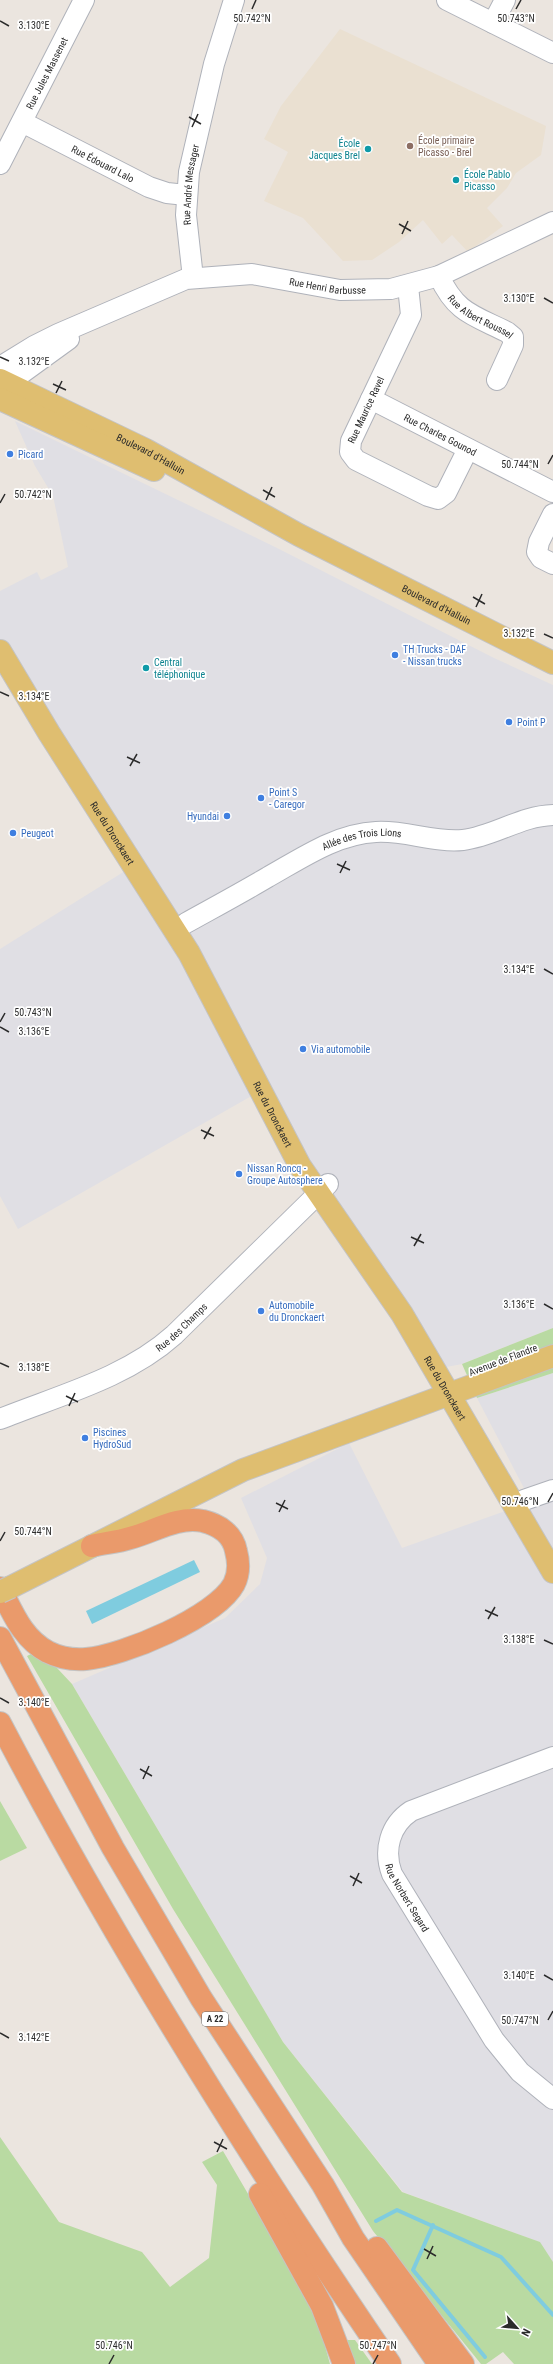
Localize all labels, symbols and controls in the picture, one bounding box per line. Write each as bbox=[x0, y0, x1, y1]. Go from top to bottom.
text: 50.742°N bbox=[233, 13, 271, 24]
text: 50.743°N bbox=[497, 13, 535, 24]
text: 3.130°E bbox=[18, 20, 50, 31]
street label: Rue Jules Massenet bbox=[24, 35, 69, 111]
place label: École primaire Picasso - Brel bbox=[418, 134, 475, 158]
place label: École Jacques Brel bbox=[309, 137, 360, 161]
marker: École primaire Picasso - Brel bbox=[405, 141, 415, 151]
street label: Rue Édouard Lalo bbox=[70, 143, 136, 184]
street label: Rue André Messager bbox=[181, 143, 201, 226]
marker: École Jacques Brel bbox=[363, 144, 373, 154]
place label: École Pablo Picasso bbox=[464, 168, 510, 192]
marker: École Pablo Picasso bbox=[451, 175, 461, 185]
street label: Rue Henri Barbusse bbox=[288, 275, 366, 296]
street label: Rue Albert Roussel bbox=[446, 292, 515, 340]
text: 3.130°E bbox=[503, 293, 535, 304]
text: 3.132°E bbox=[18, 356, 50, 367]
street label: Rue Maurice Ravel bbox=[346, 375, 386, 445]
street label: Rue Charles Gounod bbox=[402, 411, 479, 458]
street label: Boulevard d'Halluin bbox=[115, 431, 187, 476]
marker: Picard bbox=[5, 449, 15, 459]
place label: Picard bbox=[18, 449, 43, 460]
text: 50.744°N bbox=[501, 459, 539, 470]
text: 50.742°N bbox=[14, 489, 52, 500]
street label: Boulevard d'Halluin bbox=[400, 582, 473, 626]
text: 3.132°E bbox=[503, 628, 535, 639]
place label: TH Trucks - DAF - Nissan trucks bbox=[403, 644, 466, 667]
marker: TH Trucks - DAF - Nissan trucks bbox=[390, 650, 400, 660]
place label: Central téléphonique bbox=[154, 657, 205, 680]
marker: Central téléphonique bbox=[141, 663, 151, 673]
text: 3.134°E bbox=[18, 691, 50, 702]
marker: Point P bbox=[504, 717, 514, 727]
place label: Point P bbox=[517, 717, 546, 728]
place label: Point S - Caregor bbox=[269, 787, 305, 810]
marker: Point S - Caregor bbox=[256, 793, 266, 803]
street label: Rue du Dronckaert bbox=[88, 799, 137, 867]
place label: Hyundai bbox=[187, 811, 219, 822]
marker: Hyundai bbox=[222, 811, 232, 821]
street label: Allée des Trois Lions bbox=[320, 826, 403, 852]
marker: Peugeot bbox=[8, 828, 18, 838]
place label: Peugeot bbox=[21, 828, 54, 839]
text: 3.134°E bbox=[503, 964, 535, 975]
text: 50.743°N bbox=[14, 1007, 52, 1018]
text: 3.136°E bbox=[18, 1026, 50, 1037]
marker: Via automobile bbox=[298, 1044, 308, 1054]
place label: Via automobile bbox=[311, 1044, 371, 1055]
street label: Rue du Dronckaert bbox=[251, 1079, 295, 1149]
place label: Nissan Roncq - Groupe Autosphere bbox=[247, 1163, 323, 1186]
marker: Nissan Roncq - Groupe Autosphere bbox=[234, 1169, 244, 1179]
text: 3.136°E bbox=[503, 1299, 535, 1310]
street label: Rue des Champs bbox=[153, 1300, 209, 1353]
place label: Automobile du Dronckaert bbox=[269, 1300, 325, 1323]
marker: Automobile du Dronckaert bbox=[256, 1306, 266, 1316]
street label: Avenue de Flandre bbox=[467, 1342, 539, 1378]
street label: Rue du Dronckaert bbox=[422, 1354, 468, 1422]
text: 3.138°E bbox=[18, 1362, 50, 1373]
place label: Piscines HydroSud bbox=[93, 1427, 131, 1450]
marker: Piscines HydroSud bbox=[80, 1433, 90, 1443]
text: 50.746°N bbox=[501, 1496, 539, 1507]
text: 50.744°N bbox=[14, 1526, 52, 1537]
text: 3.138°E bbox=[503, 1634, 535, 1645]
text: 3.140°E bbox=[18, 1697, 50, 1708]
street label: Rue Norbert Segard bbox=[384, 1862, 431, 1934]
text: 3.140°E bbox=[503, 1970, 535, 1981]
road number: A 22 bbox=[202, 2012, 228, 2026]
text: 50.747°N bbox=[501, 2015, 539, 2026]
text: 3.142°E bbox=[18, 2032, 50, 2043]
north arrow bbox=[497, 2308, 537, 2348]
text: N bbox=[518, 2326, 533, 2338]
text: 50.746°N bbox=[95, 2340, 133, 2351]
text: 50.747°N bbox=[359, 2340, 397, 2351]

